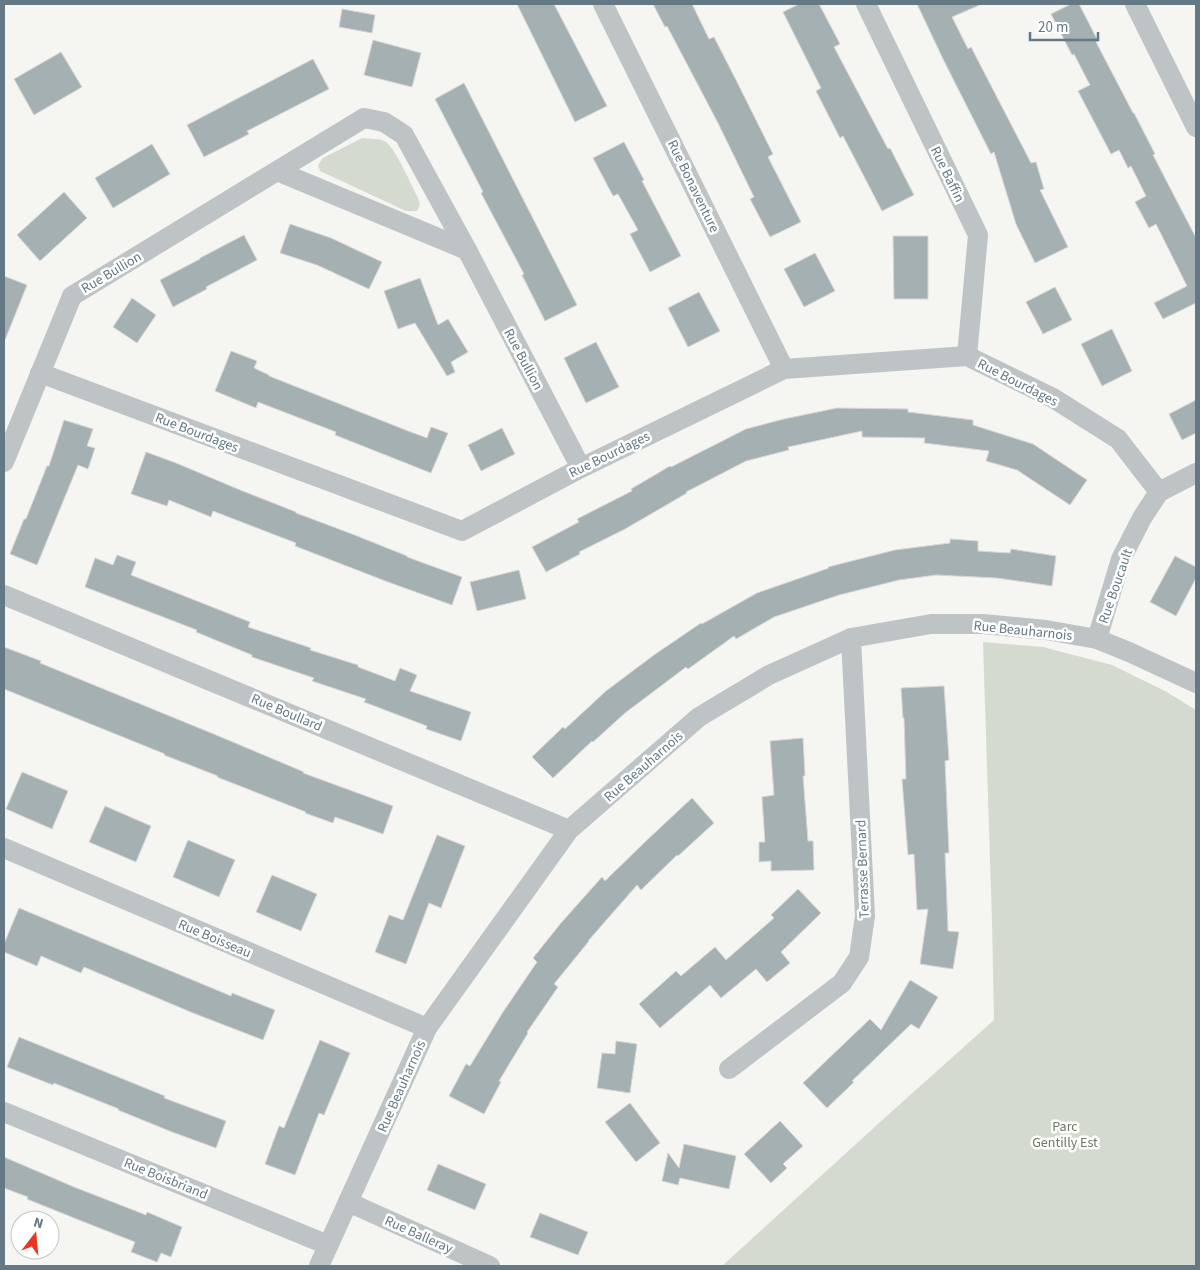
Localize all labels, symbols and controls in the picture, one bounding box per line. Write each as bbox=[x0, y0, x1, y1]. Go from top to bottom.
scale bar bbox=[1030, 10, 1098, 42]
text: 20 m bbox=[1038, 17, 1068, 38]
street label: Rue Bonaventure bbox=[662, 137, 724, 236]
street label: Rue Baffin bbox=[925, 143, 969, 206]
street label: Rue Bullion bbox=[78, 247, 145, 299]
street label: Rue Bullion bbox=[499, 325, 548, 394]
street label: Rue Bourdages bbox=[974, 354, 1061, 412]
street label: Rue Bourdages bbox=[152, 408, 241, 458]
street label: Rue Bourdages bbox=[566, 427, 653, 483]
street label: Rue Boucault bbox=[1094, 546, 1138, 626]
street label: Rue Beauharnois bbox=[973, 616, 1073, 646]
street label: Rue Boullard bbox=[248, 689, 325, 737]
street label: Rue Beauharnois bbox=[600, 727, 688, 807]
street label: Terrasse Bernard bbox=[851, 819, 875, 919]
street label: Rue Boisseau bbox=[175, 915, 254, 963]
street label: Rue Beauharnois bbox=[373, 1037, 431, 1136]
park label: Parc Gentilly Est bbox=[1032, 1117, 1098, 1153]
street label: Rue Boisbriand bbox=[121, 1153, 211, 1205]
north arrow bbox=[10, 1210, 60, 1260]
street label: Rue Balleray bbox=[381, 1211, 456, 1259]
text: N bbox=[31, 1213, 46, 1234]

